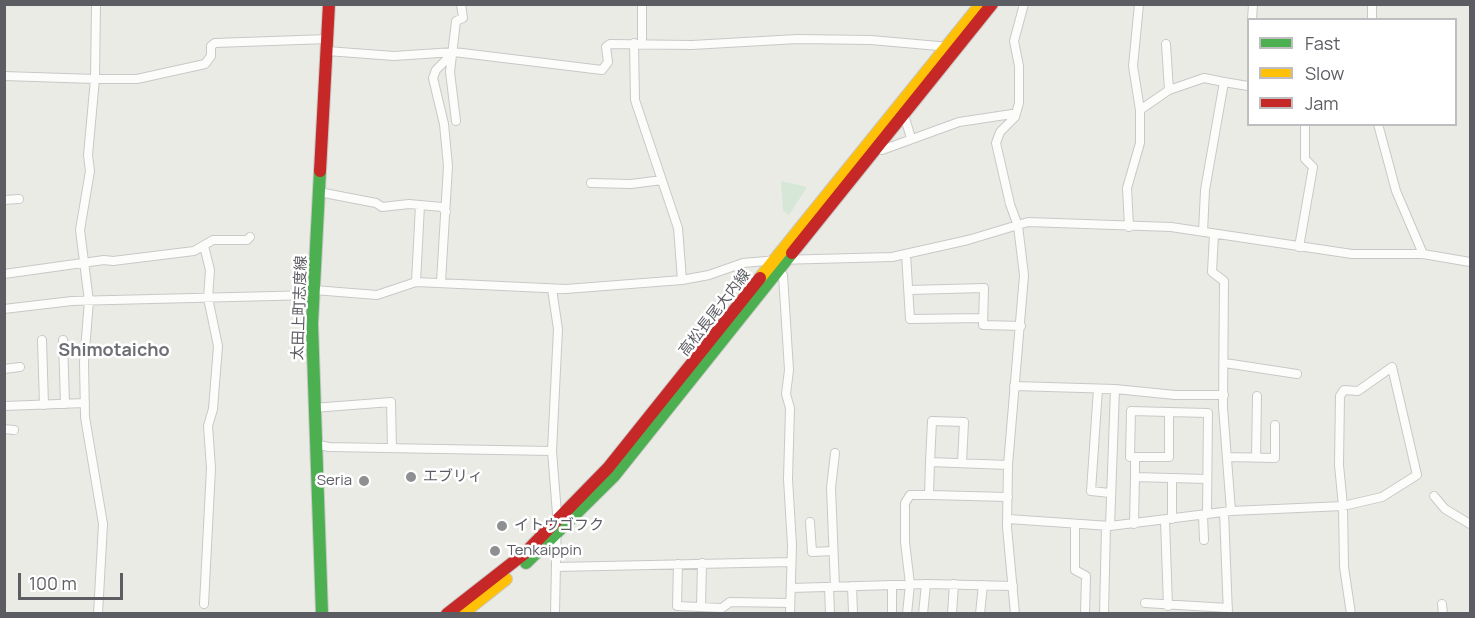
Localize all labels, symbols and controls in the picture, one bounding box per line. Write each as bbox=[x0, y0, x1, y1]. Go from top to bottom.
legend bbox=[1247, 18, 1457, 126]
text: Fast bbox=[1305, 31, 1340, 55]
text: Slow bbox=[1305, 61, 1344, 85]
text: Jam bbox=[1305, 91, 1339, 115]
street label: 太田上町志度線 bbox=[289, 255, 311, 361]
street label: 高松長尾大内線 bbox=[676, 266, 754, 360]
district label: Shimotaicho bbox=[58, 340, 170, 362]
place label: エブリィ bbox=[423, 468, 483, 486]
marker: エブリィ bbox=[404, 470, 418, 484]
place label: Seria bbox=[317, 472, 352, 490]
marker: Seria bbox=[357, 474, 371, 488]
place label: イトウゴフク bbox=[514, 517, 604, 535]
marker: イトウゴフク bbox=[495, 519, 509, 533]
place label: Tenkaippin bbox=[507, 542, 582, 560]
marker: Tenkaippin bbox=[488, 544, 502, 558]
scale bar bbox=[21, 561, 126, 599]
text: 100 m bbox=[29, 571, 77, 595]

